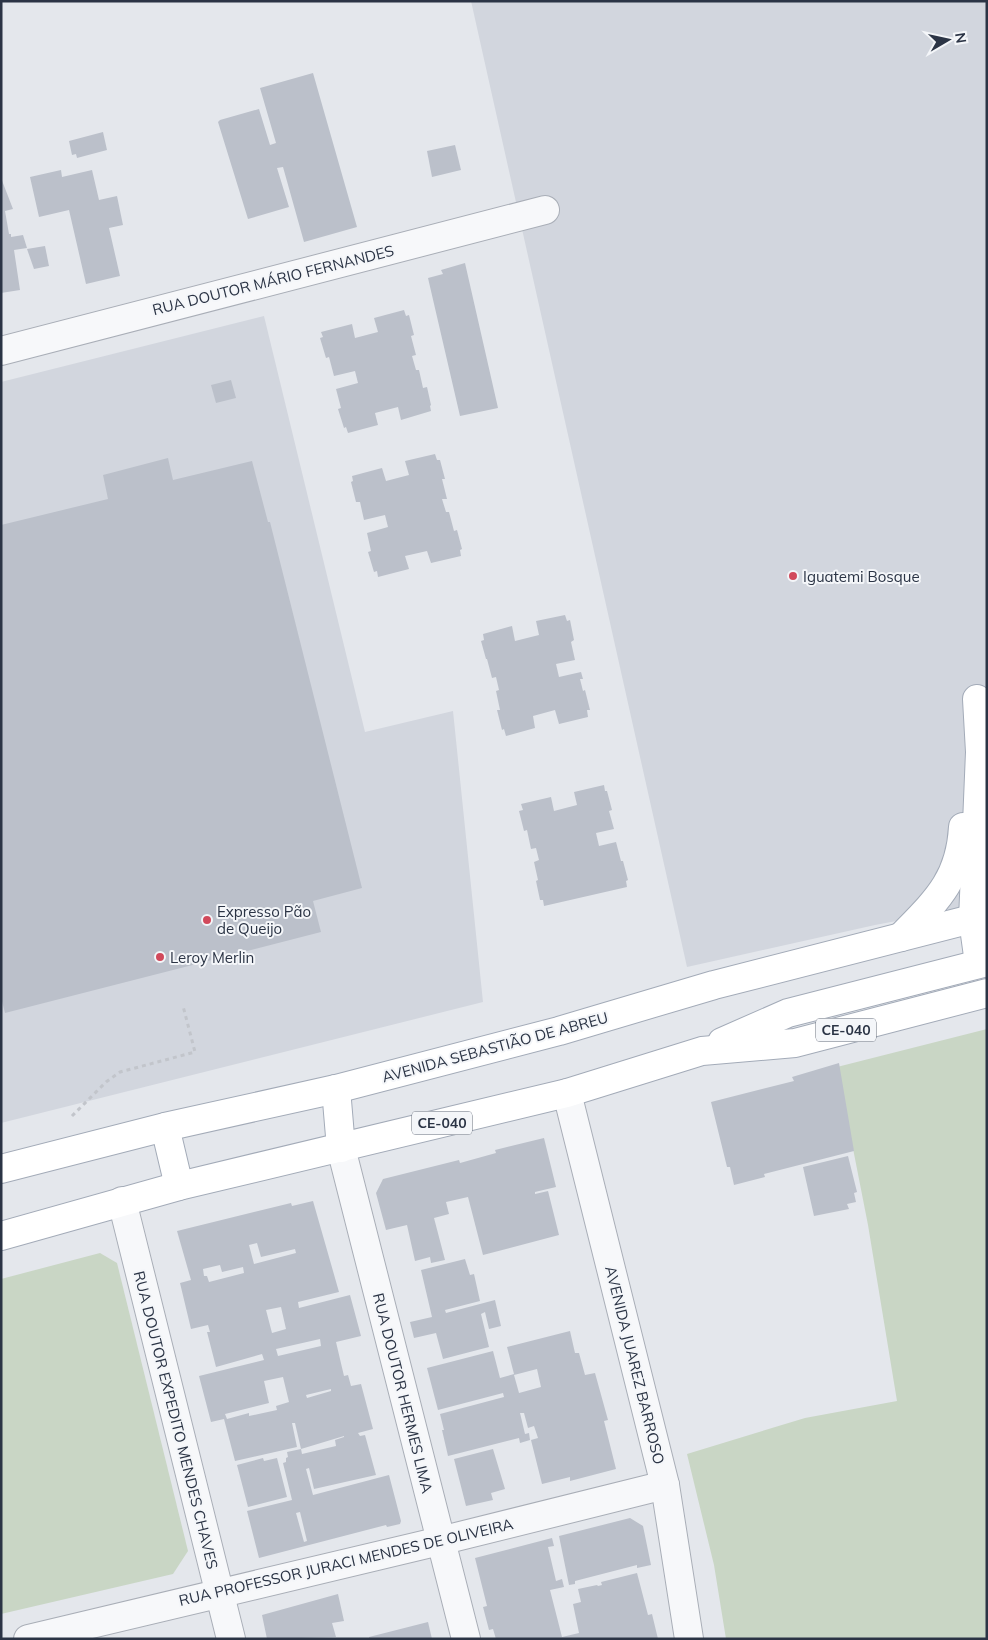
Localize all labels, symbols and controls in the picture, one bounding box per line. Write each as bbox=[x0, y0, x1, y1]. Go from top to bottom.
north arrow bbox=[923, 15, 973, 65]
text: N bbox=[951, 31, 971, 45]
street label: RUA DOUTOR MÁRIO FERNANDES bbox=[150, 241, 396, 319]
place label: Iguatemi Bosque bbox=[803, 567, 920, 586]
marker: Iguatemi Bosque bbox=[787, 570, 799, 582]
place label: Expresso Pão de Queijo bbox=[217, 902, 311, 938]
marker: Expresso Pão de Queijo bbox=[201, 914, 213, 926]
place label: Leroy Merlin bbox=[170, 948, 254, 967]
marker: Leroy Merlin bbox=[154, 951, 166, 963]
street label: AVENIDA SEBASTIÃO DE ABREU bbox=[380, 1008, 610, 1086]
road number: CE-040 bbox=[816, 1018, 876, 1042]
road number: CE-040 bbox=[412, 1112, 472, 1134]
street label: AVENIDA JUAREZ BARROSO bbox=[601, 1264, 669, 1466]
street label: RUA DOUTOR EXPEDITO MENDES CHAVES bbox=[130, 1269, 222, 1571]
street label: RUA DOUTOR HERMES LIMA bbox=[369, 1291, 437, 1495]
street label: RUA PROFESSOR JURACI MENDES DE OLIVEIRA bbox=[177, 1514, 515, 1610]

